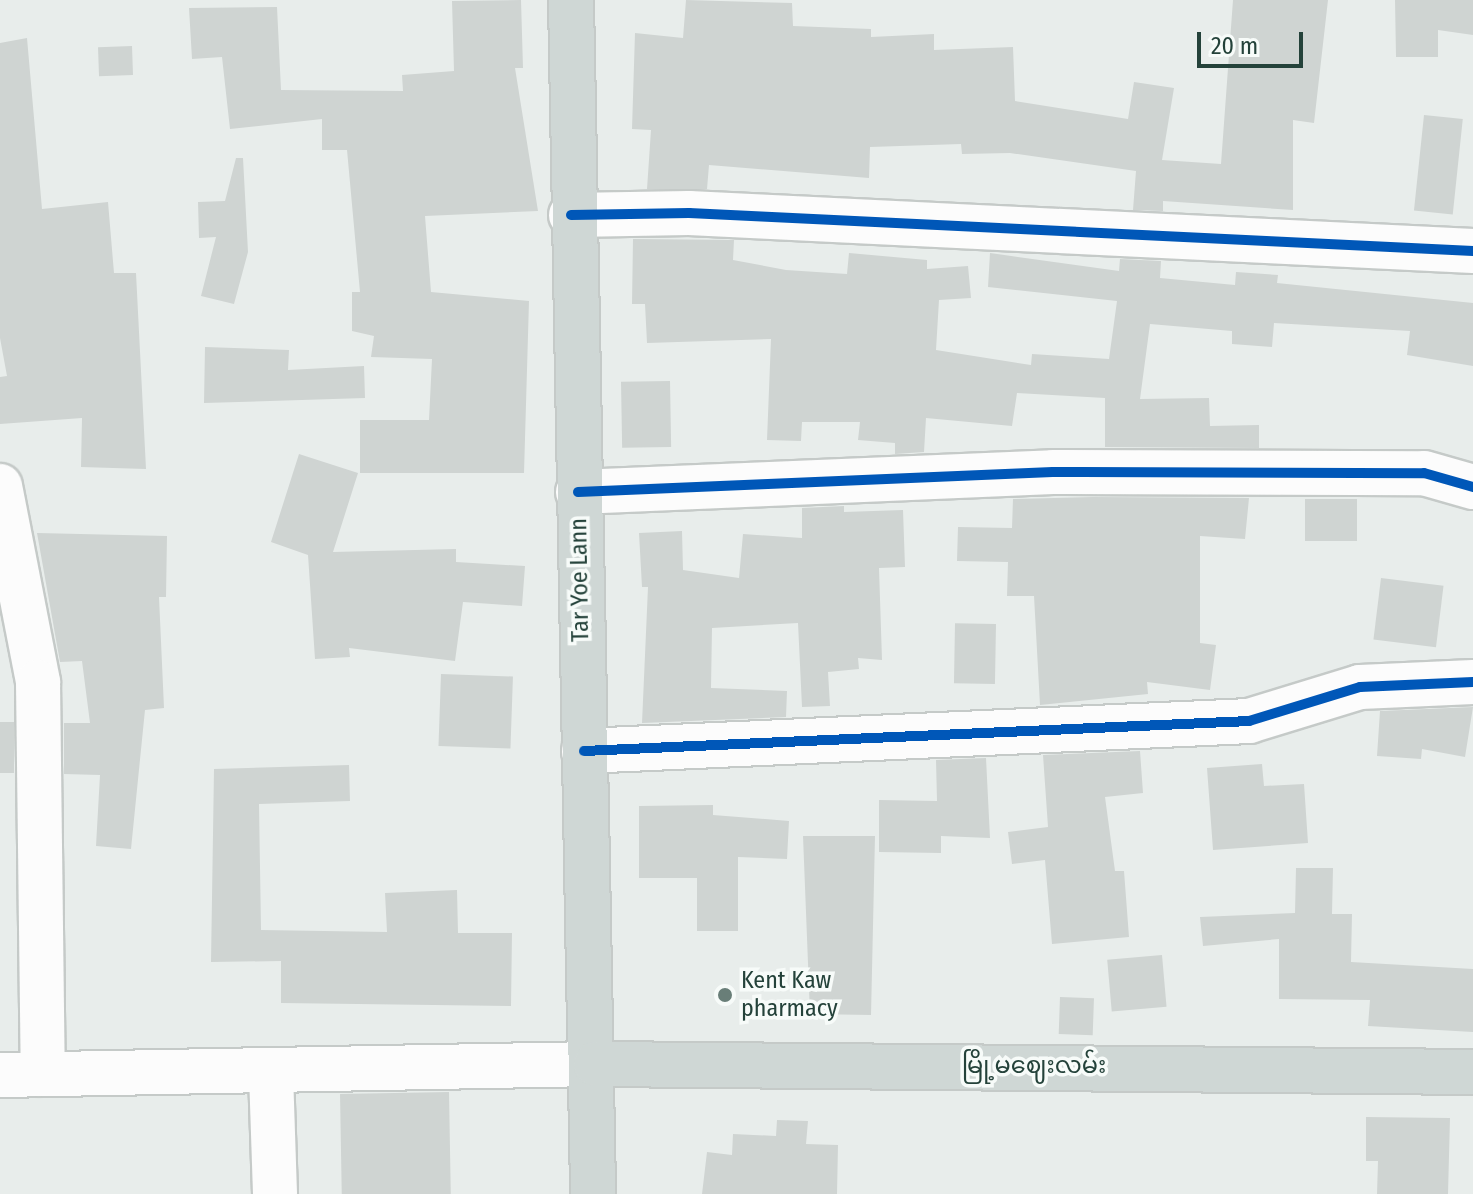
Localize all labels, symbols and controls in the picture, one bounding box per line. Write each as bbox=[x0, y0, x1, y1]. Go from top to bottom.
scale bar bbox=[1201, 16, 1307, 66]
text: 20 m bbox=[1211, 32, 1258, 60]
street label: Tar Yoe Lann bbox=[565, 518, 595, 642]
place label: Kent Kaw pharmacy bbox=[741, 967, 838, 1023]
marker: Kent Kaw pharmacy bbox=[716, 986, 734, 1004]
street label: မြို့မဈေးလမ်း bbox=[962, 1052, 1106, 1080]

